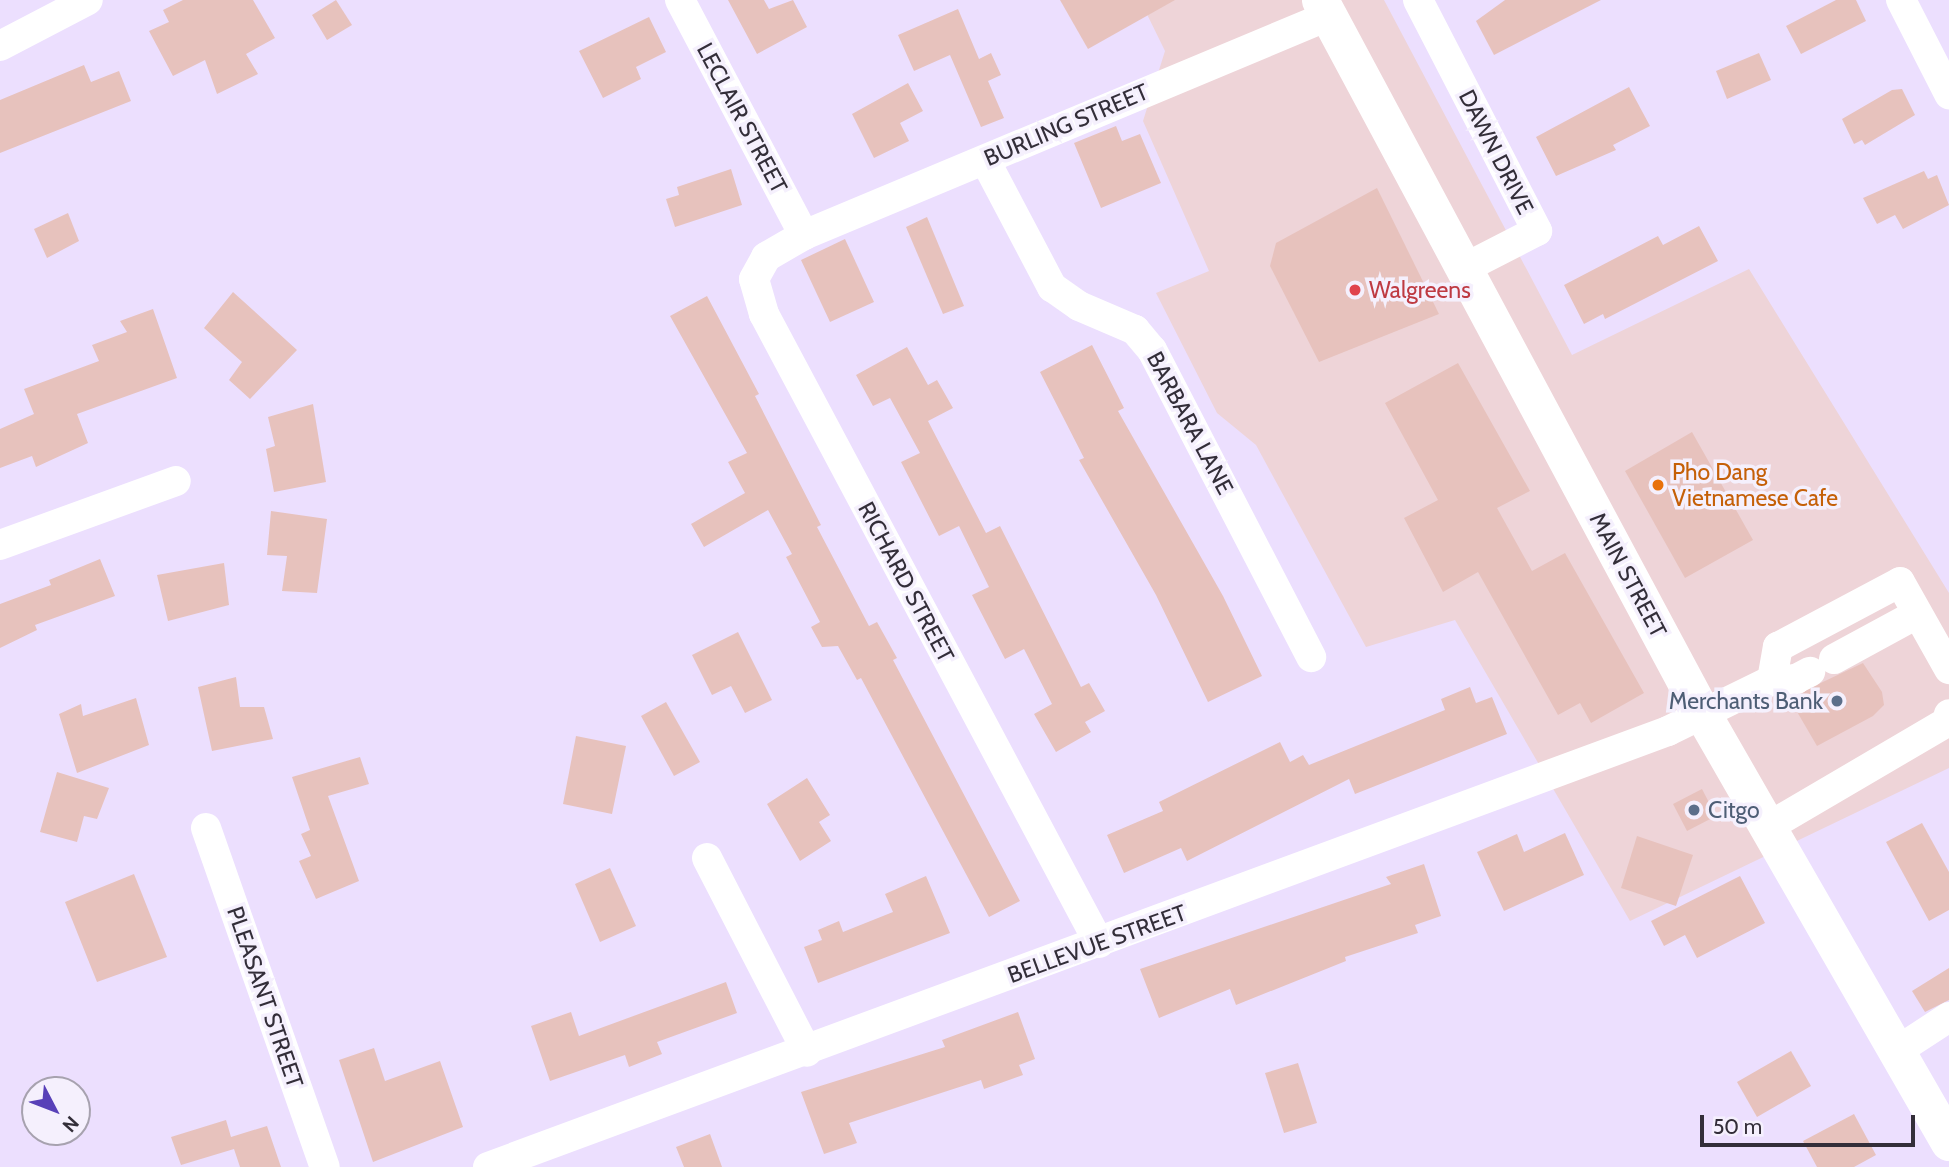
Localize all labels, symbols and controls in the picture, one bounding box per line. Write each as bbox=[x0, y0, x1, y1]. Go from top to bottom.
street label: LECLAIR STREET bbox=[691, 38, 793, 198]
street label: BURLING STREET bbox=[980, 78, 1152, 172]
street label: DAWN DRIVE bbox=[1453, 85, 1539, 219]
place label: Walgreens bbox=[1369, 276, 1471, 304]
marker: Walgreens bbox=[1347, 282, 1363, 298]
street label: BARBARA LANE bbox=[1141, 347, 1239, 499]
place label: Pho Dang Vietnamese Cafe bbox=[1672, 458, 1838, 512]
marker: Pho Dang Vietnamese Cafe bbox=[1650, 477, 1666, 493]
street label: RICHARD STREET bbox=[852, 497, 960, 667]
street label: MAIN STREET bbox=[1584, 508, 1672, 642]
place label: Merchants Bank bbox=[1669, 687, 1823, 715]
marker: Merchants Bank bbox=[1829, 693, 1845, 709]
place label: Citgo bbox=[1708, 796, 1760, 824]
marker: Citgo bbox=[1686, 802, 1702, 818]
street label: BELLEVUE STREET bbox=[1004, 899, 1190, 989]
street label: PLEASANT STREET bbox=[221, 903, 309, 1091]
north arrow bbox=[21, 1076, 91, 1146]
scale bar bbox=[1704, 1100, 1919, 1144]
text: N bbox=[57, 1111, 84, 1137]
text: 50 m bbox=[1713, 1114, 1762, 1139]

